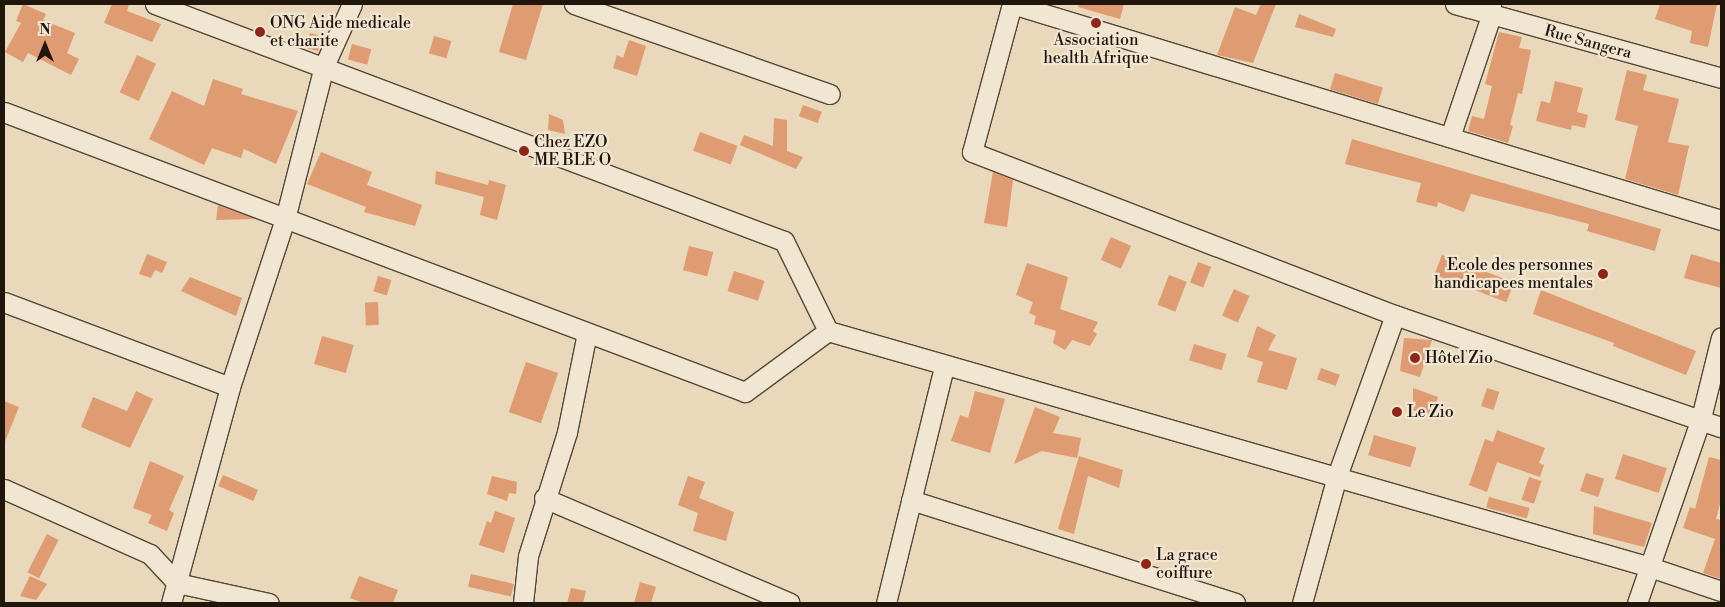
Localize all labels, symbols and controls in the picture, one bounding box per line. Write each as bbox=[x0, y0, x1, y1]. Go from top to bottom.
place label: ONG Aide medicale et charite bbox=[270, 13, 411, 51]
marker: Association health Afrique bbox=[1090, 17, 1102, 29]
north arrow bbox=[20, 20, 70, 70]
text: N bbox=[39, 21, 51, 39]
street label: Rue Sangera bbox=[1542, 21, 1634, 63]
marker: ONG Aide medicale et charite bbox=[254, 26, 266, 38]
place label: Association health Afrique bbox=[1043, 30, 1149, 68]
place label: Chez EZO ME BLE O bbox=[534, 132, 611, 170]
marker: Chez EZO ME BLE O bbox=[518, 145, 530, 157]
place label: Ecole des personnes handicapees mentales bbox=[1434, 255, 1593, 293]
marker: Ecole des personnes handicapees mentales bbox=[1597, 268, 1609, 280]
place label: Hôtel Zio bbox=[1425, 348, 1493, 368]
marker: Hôtel Zio bbox=[1409, 352, 1421, 364]
place label: Le Zio bbox=[1407, 402, 1454, 422]
marker: Le Zio bbox=[1391, 406, 1403, 418]
place label: La grace coiffure bbox=[1156, 545, 1218, 583]
marker: La grace coiffure bbox=[1140, 558, 1152, 570]

